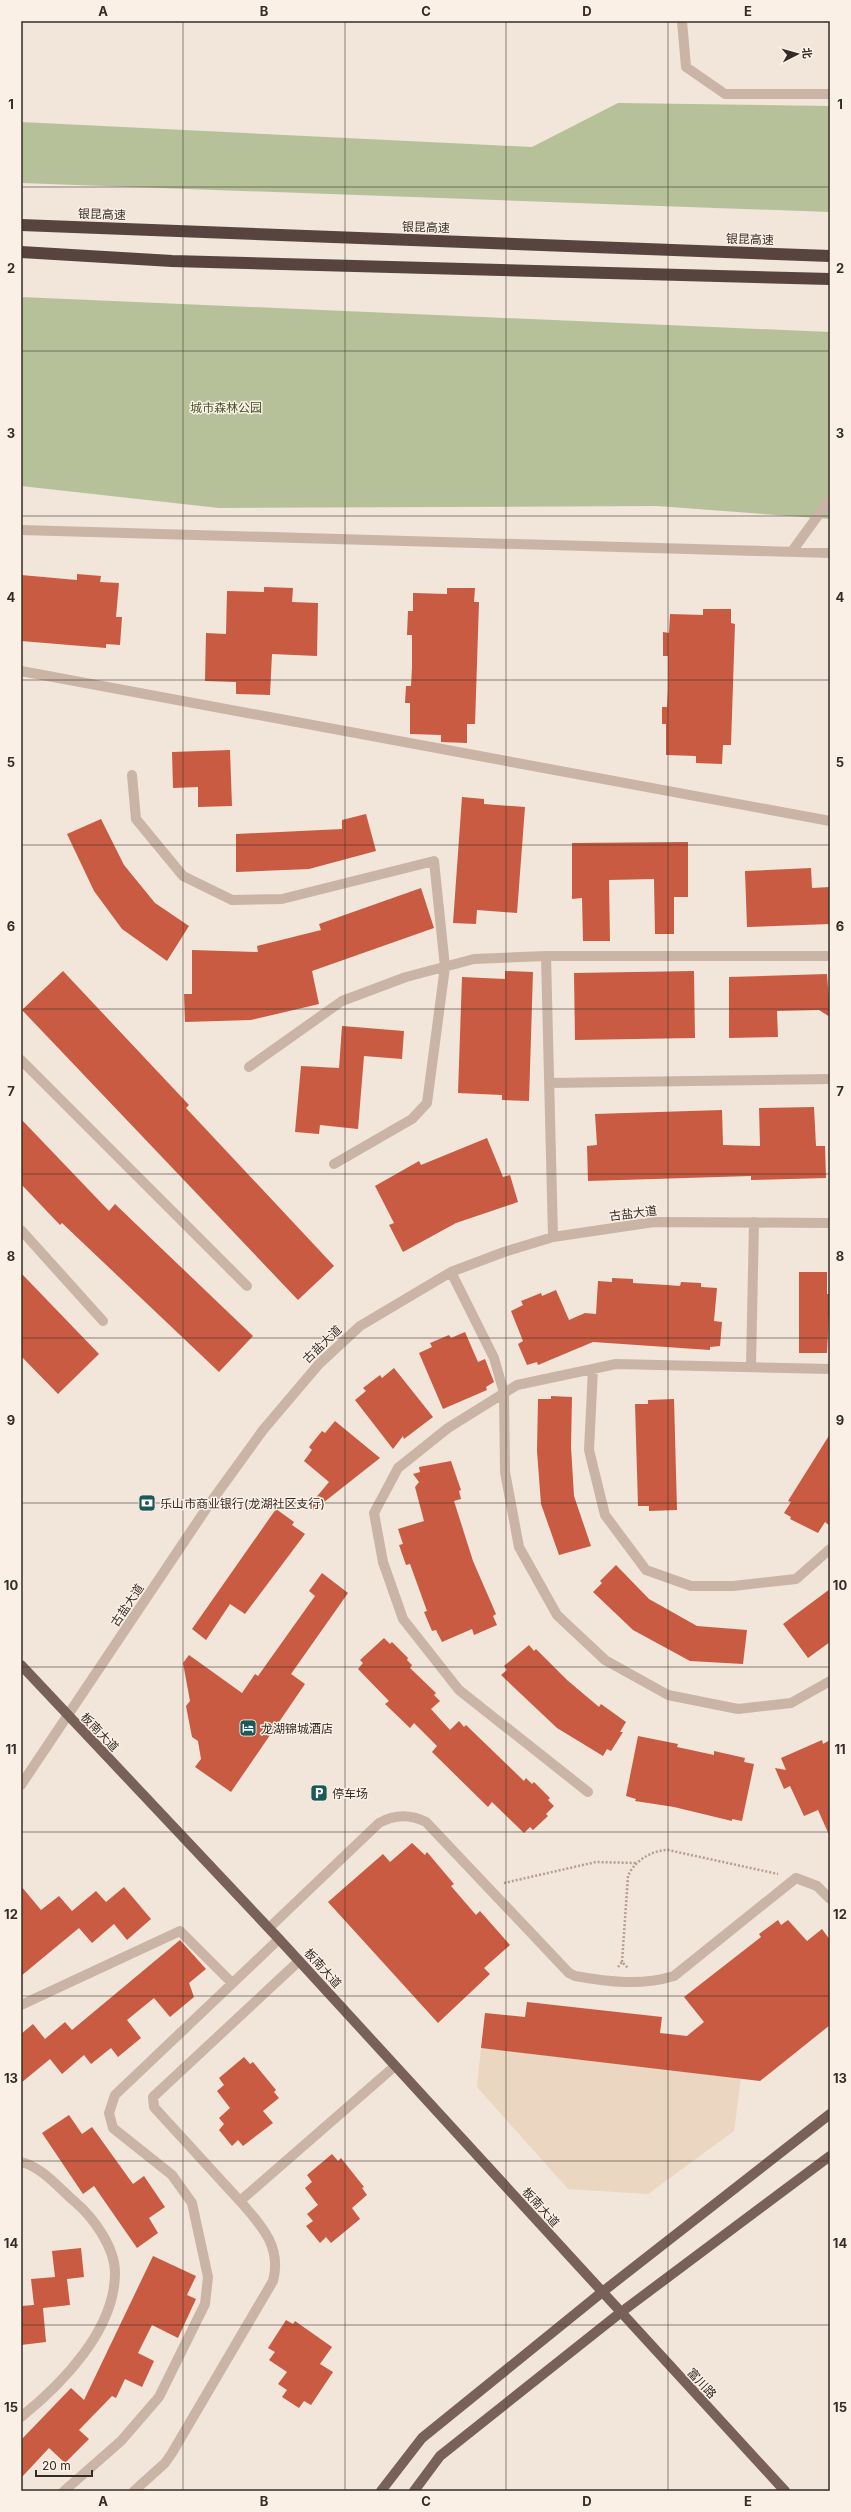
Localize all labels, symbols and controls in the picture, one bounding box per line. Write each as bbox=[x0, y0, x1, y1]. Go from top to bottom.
text: A bbox=[98, 3, 108, 19]
text: B bbox=[260, 3, 269, 19]
text: C bbox=[421, 3, 431, 19]
text: D bbox=[582, 3, 592, 19]
text: E bbox=[744, 3, 752, 19]
north arrow bbox=[777, 34, 817, 74]
text: 北 bbox=[799, 47, 814, 59]
text: 1 bbox=[8, 96, 14, 112]
text: 1 bbox=[837, 96, 843, 112]
street label: 银昆高速 bbox=[78, 206, 126, 222]
street label: 银昆高速 bbox=[402, 219, 450, 235]
street label: 银昆高速 bbox=[726, 231, 774, 247]
text: 2 bbox=[7, 260, 15, 276]
text: 2 bbox=[836, 260, 844, 276]
park label: 城市森林公园 bbox=[190, 400, 262, 415]
text: 3 bbox=[7, 425, 15, 441]
text: 3 bbox=[836, 425, 844, 441]
text: 4 bbox=[7, 589, 16, 605]
text: 4 bbox=[836, 589, 845, 605]
text: 5 bbox=[7, 754, 15, 770]
text: 5 bbox=[836, 754, 844, 770]
text: 6 bbox=[7, 918, 15, 934]
text: 6 bbox=[836, 918, 844, 934]
text: 7 bbox=[7, 1083, 15, 1099]
text: 7 bbox=[836, 1083, 844, 1099]
street label: 古盐大道 bbox=[608, 1203, 658, 1223]
text: 8 bbox=[7, 1248, 15, 1264]
text: 8 bbox=[836, 1248, 844, 1264]
street label: 古盐大道 bbox=[300, 1322, 344, 1366]
text: 9 bbox=[7, 1412, 15, 1428]
text: 9 bbox=[836, 1412, 844, 1428]
bank icon: 乐山市商业银行(龙湖社区支行) bbox=[137, 1493, 157, 1513]
place label: 乐山市商业银行(龙湖社区支行) bbox=[160, 1496, 325, 1511]
text: 10 bbox=[4, 1577, 18, 1593]
text: 10 bbox=[833, 1577, 847, 1593]
street label: 古盐大道 bbox=[107, 1581, 147, 1629]
street label: 板南大道 bbox=[78, 1710, 122, 1754]
hotel icon: 龙湖锦城酒店 bbox=[238, 1718, 258, 1738]
place label: 龙湖锦城酒店 bbox=[261, 1721, 333, 1736]
text: 11 bbox=[5, 1741, 17, 1757]
text: 11 bbox=[834, 1741, 846, 1757]
parking icon: 停车场 bbox=[309, 1783, 329, 1803]
place label: 停车场 bbox=[332, 1786, 368, 1801]
text: 12 bbox=[4, 1906, 18, 1922]
text: 12 bbox=[833, 1906, 847, 1922]
street label: 板南大道 bbox=[301, 1945, 345, 1991]
text: 13 bbox=[4, 2070, 18, 2086]
text: 13 bbox=[833, 2070, 847, 2086]
street label: 板南大道 bbox=[519, 2184, 563, 2230]
text: 14 bbox=[4, 2235, 18, 2251]
text: 14 bbox=[833, 2235, 847, 2251]
street label: 富川路 bbox=[684, 2365, 720, 2401]
text: 15 bbox=[4, 2399, 18, 2415]
text: 15 bbox=[833, 2399, 847, 2415]
scale bar bbox=[36, 2452, 92, 2478]
text: 20 m bbox=[42, 2458, 71, 2473]
text: A bbox=[98, 2493, 108, 2509]
text: B bbox=[260, 2493, 269, 2509]
text: C bbox=[421, 2493, 431, 2509]
text: D bbox=[582, 2493, 592, 2509]
text: E bbox=[744, 2493, 752, 2509]

